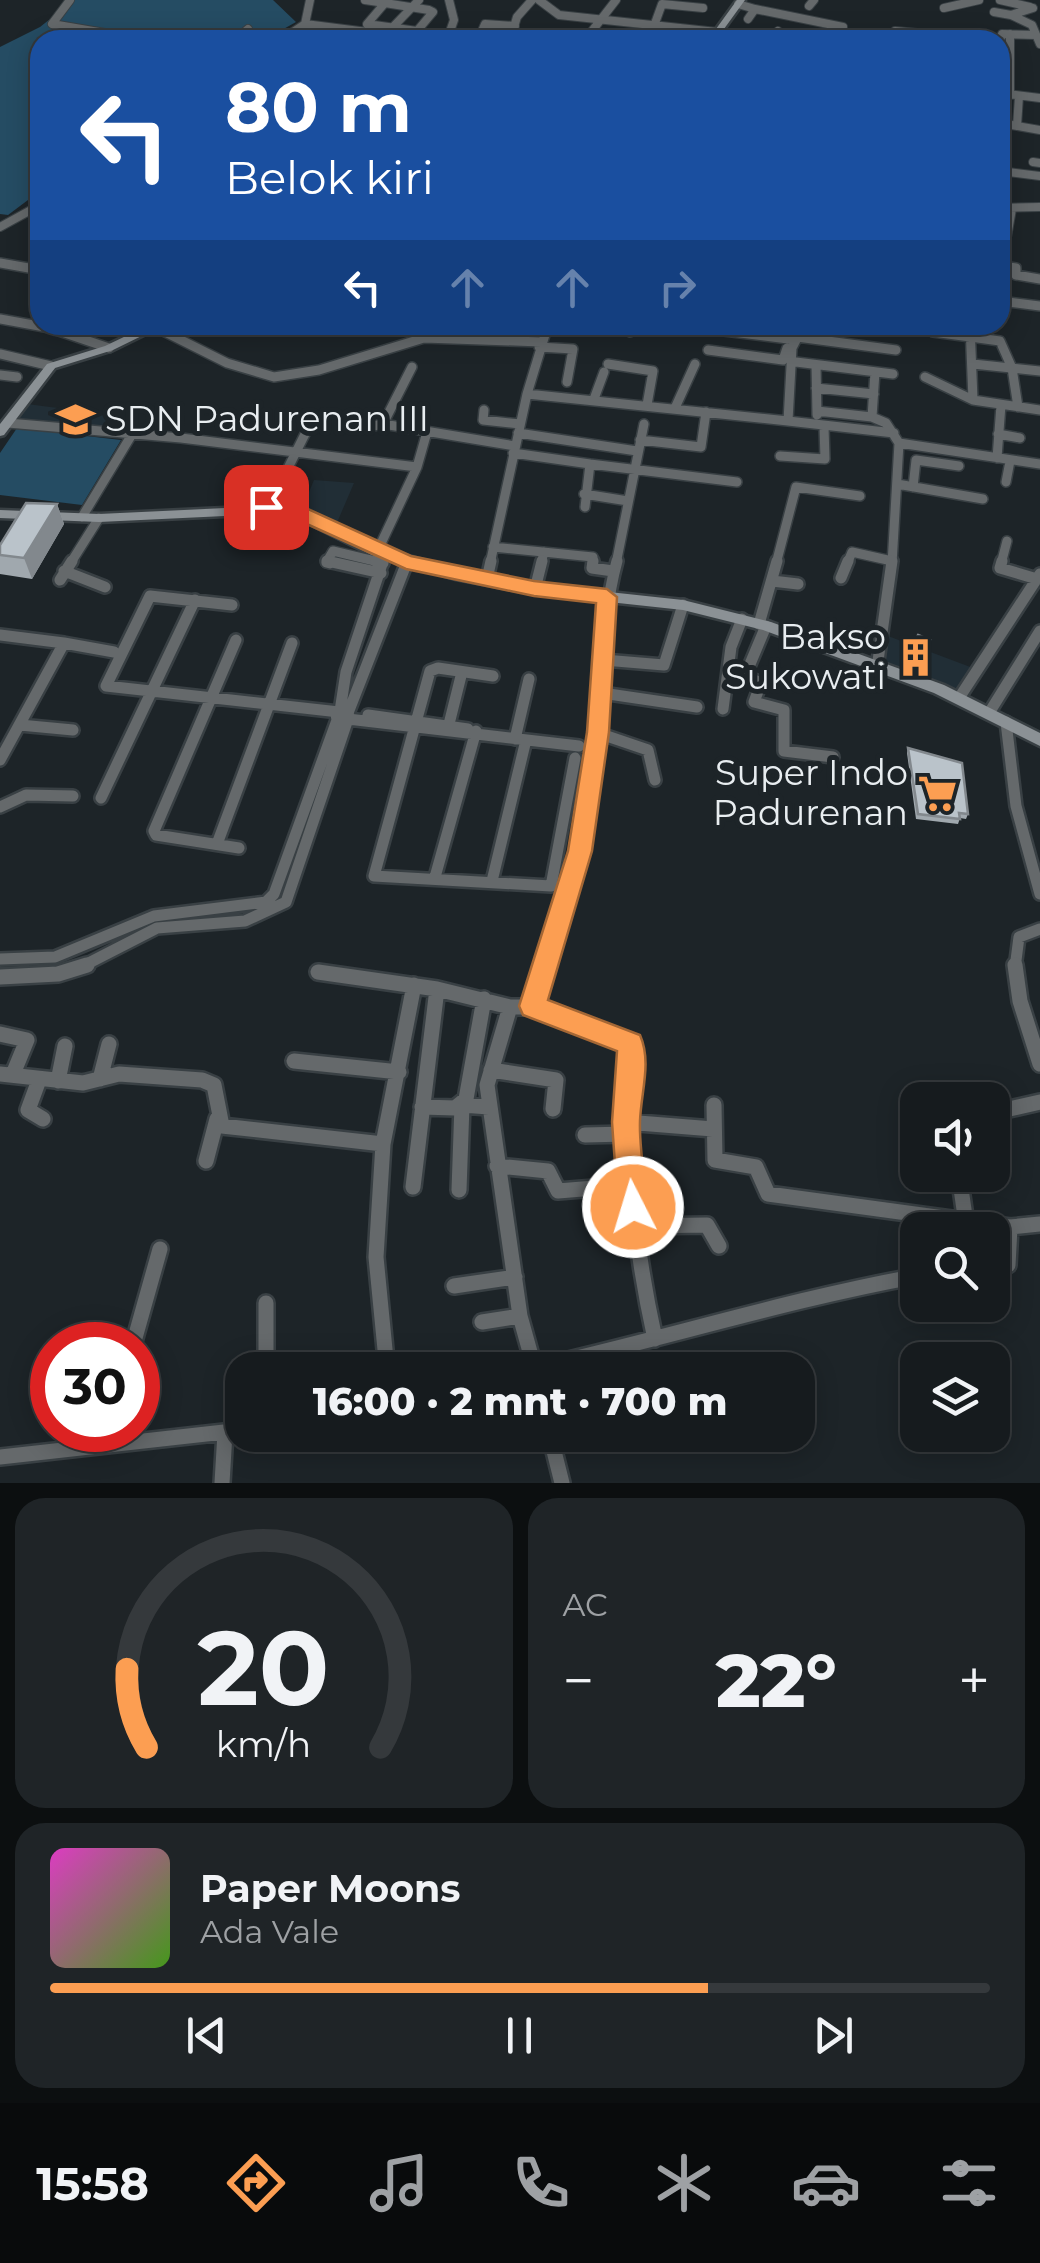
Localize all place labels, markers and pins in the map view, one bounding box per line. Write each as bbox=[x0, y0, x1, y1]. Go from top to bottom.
place label: SDN Padurenan III bbox=[105, 397, 429, 440]
school or university icon: SDN Padurenan III bbox=[54, 398, 96, 440]
pin bbox=[224, 465, 309, 550]
place label: Bakso Sukowati bbox=[725, 615, 886, 698]
building icon: Bakso Sukowati bbox=[895, 636, 937, 678]
place label: Super Indo Padurenan bbox=[713, 751, 908, 834]
supermarket icon: Super Indo Padurenan bbox=[917, 772, 959, 814]

